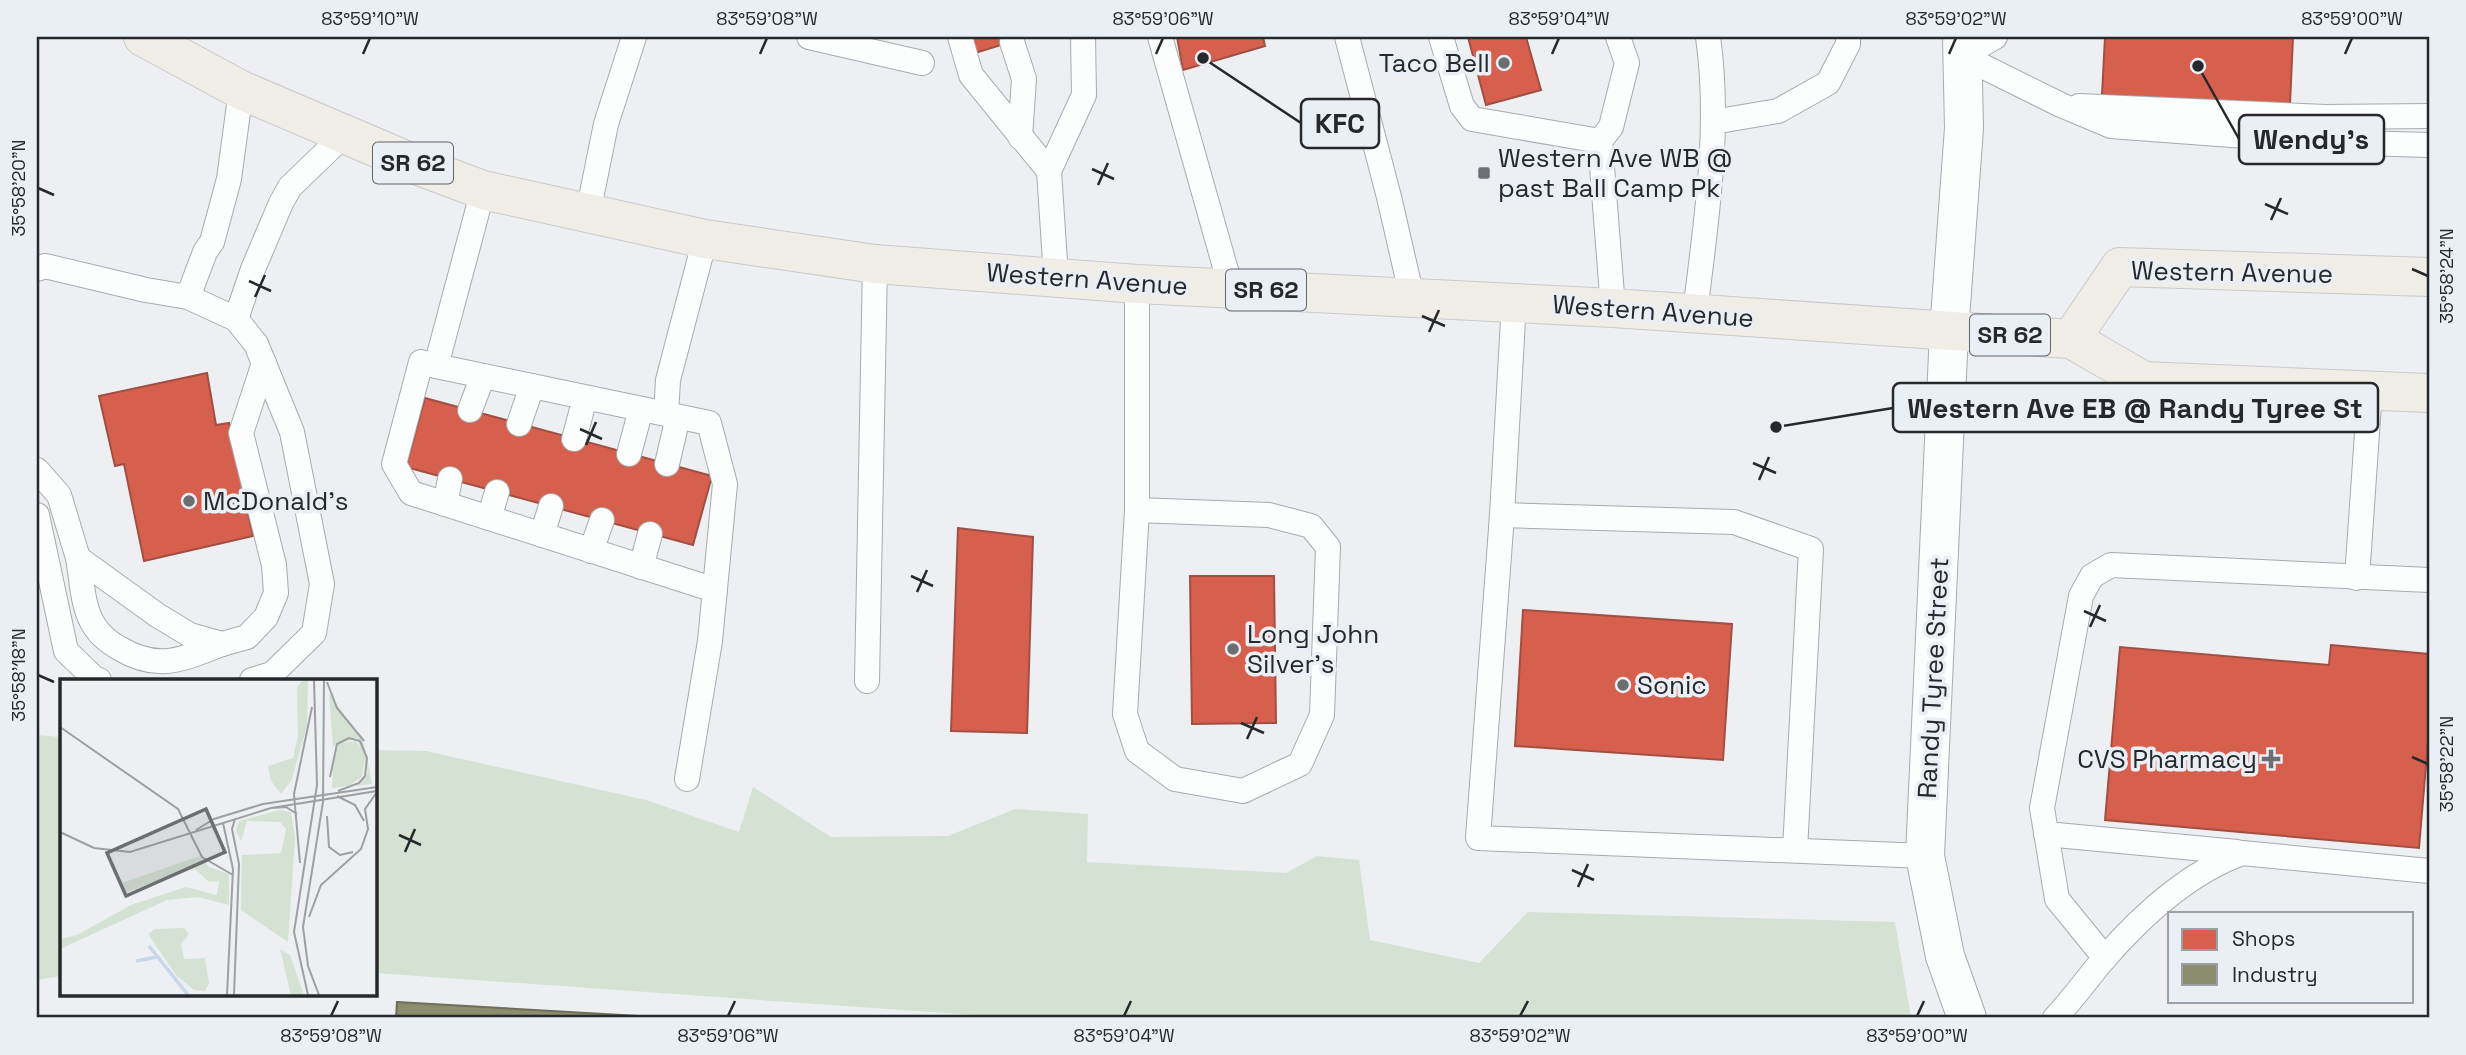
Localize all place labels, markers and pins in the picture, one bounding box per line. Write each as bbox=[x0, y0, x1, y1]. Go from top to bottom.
place label: Taco Bell bbox=[1379, 46, 1490, 80]
marker: Taco Bell bbox=[1496, 55, 1512, 71]
callout: KFC bbox=[1301, 99, 1379, 148]
callout: Wendy's bbox=[2239, 115, 2384, 164]
place label: Western Ave WB @ past Ball Camp Pk bbox=[1498, 141, 1733, 205]
marker: Western Ave WB @ past Ball Camp Pk bbox=[1476, 165, 1492, 181]
callout: Western Ave EB @ Randy Tyree St bbox=[1893, 383, 2378, 432]
place label: McDonald's bbox=[203, 484, 348, 518]
marker: McDonald's bbox=[181, 493, 197, 509]
place label: Long John Silver's bbox=[1247, 617, 1379, 681]
marker: Long John Silver's bbox=[1225, 641, 1241, 657]
place label: Sonic bbox=[1637, 668, 1707, 702]
marker: Sonic bbox=[1615, 677, 1631, 693]
place label: CVS Pharmacy bbox=[2077, 742, 2257, 776]
marker: CVS Pharmacy bbox=[2263, 751, 2279, 767]

